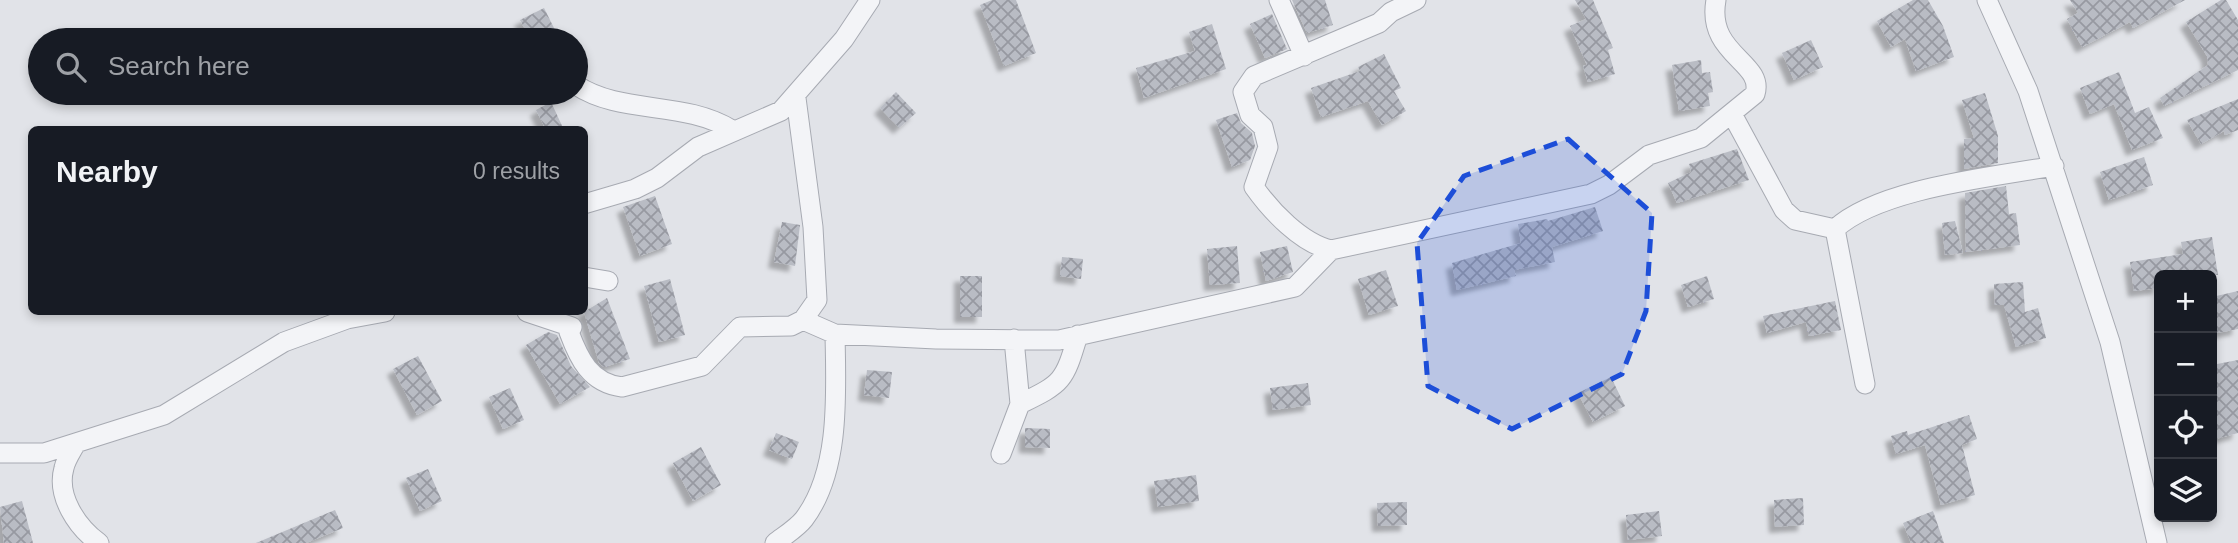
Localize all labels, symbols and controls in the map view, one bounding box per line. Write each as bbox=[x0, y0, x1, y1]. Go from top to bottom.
search box bbox=[28, 28, 588, 105]
icon: search bbox=[52, 48, 90, 86]
text: Search here bbox=[108, 51, 250, 81]
text: Nearby bbox=[56, 155, 158, 188]
text: 0 results bbox=[473, 158, 560, 184]
map controls bbox=[2154, 270, 2217, 522]
button: + bbox=[2154, 270, 2217, 333]
button: − bbox=[2154, 333, 2217, 396]
button: locate bbox=[2154, 396, 2217, 459]
button: layers bbox=[2154, 459, 2217, 522]

